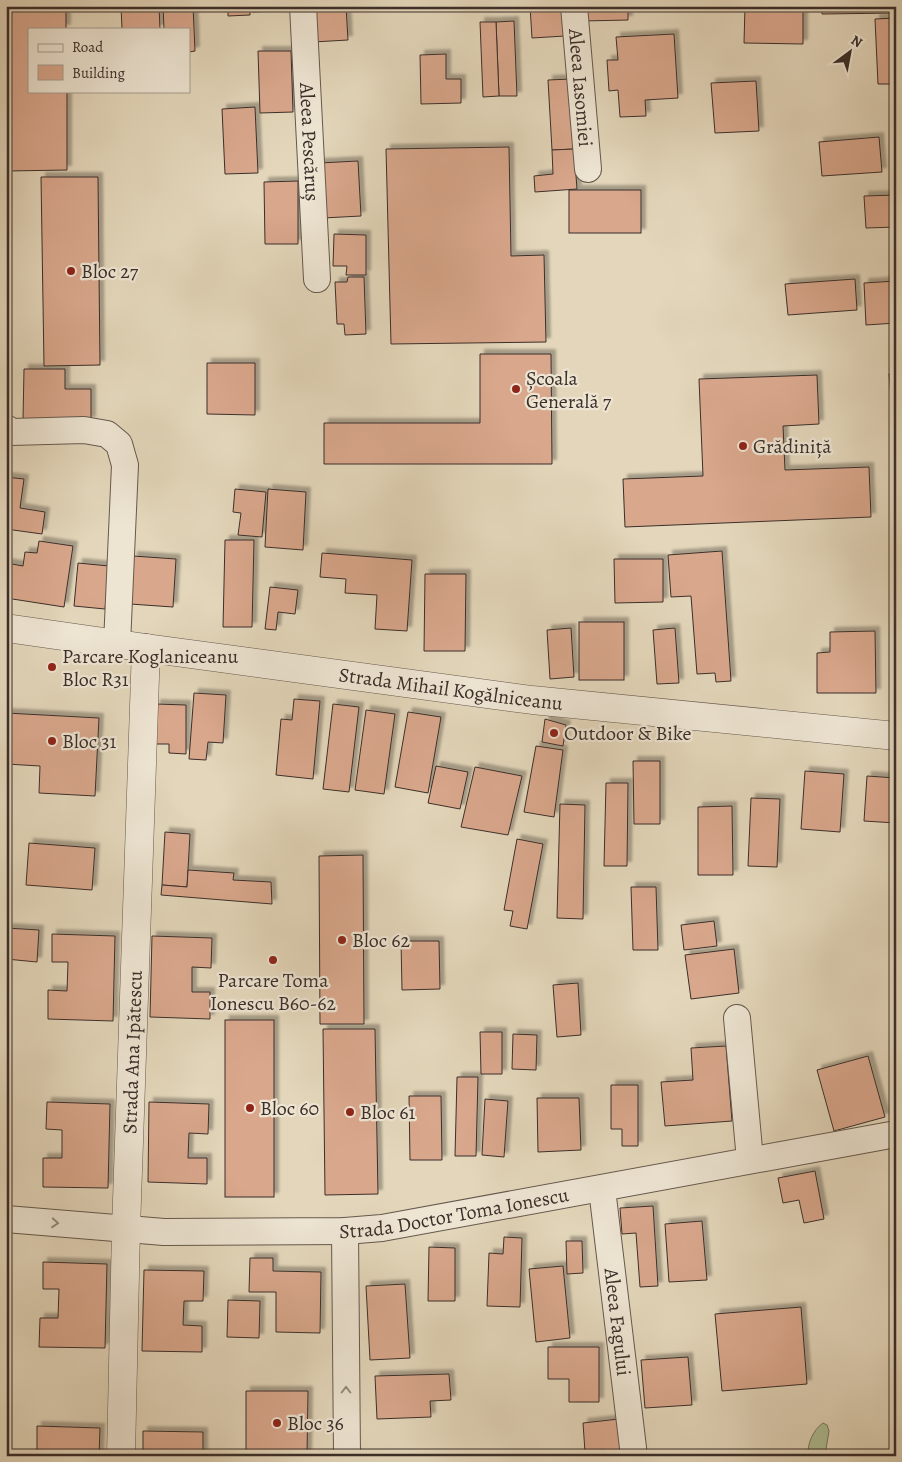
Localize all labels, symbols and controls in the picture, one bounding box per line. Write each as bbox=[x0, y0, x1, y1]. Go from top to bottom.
street label: Aleea Iasomiei bbox=[562, 27, 599, 148]
legend bbox=[28, 28, 190, 92]
north arrow bbox=[824, 28, 874, 78]
text: N bbox=[847, 31, 866, 52]
text: Road bbox=[72, 37, 104, 57]
text: Building bbox=[72, 63, 125, 83]
street label: Aleea Pescăruș bbox=[293, 81, 326, 202]
place label: Bloc 27 bbox=[81, 258, 139, 285]
marker: Bloc 27 bbox=[65, 265, 77, 277]
place label: Școala Generală 7 bbox=[526, 365, 612, 415]
marker: Școala Generală 7 bbox=[510, 383, 522, 395]
place label: Grădiniță bbox=[753, 433, 832, 460]
marker: Grădiniță bbox=[737, 440, 749, 452]
place label: Parcare Koglaniceanu Bloc R31 bbox=[62, 643, 239, 693]
marker: Parcare Koglaniceanu Bloc R31 bbox=[46, 661, 58, 673]
street label: Strada Mihail Kogălniceanu bbox=[337, 661, 564, 717]
place label: Outdoor & Bike bbox=[564, 720, 691, 747]
marker: Outdoor & Bike bbox=[548, 727, 560, 739]
place label: Bloc 31 bbox=[62, 728, 117, 755]
marker: Bloc 31 bbox=[46, 735, 58, 747]
place label: Bloc 62 bbox=[352, 927, 410, 954]
marker: Bloc 62 bbox=[336, 934, 348, 946]
marker: Parcare Toma Ionescu B60-62 bbox=[267, 954, 279, 966]
place label: Parcare Toma Ionescu B60-62 bbox=[210, 967, 337, 1017]
street label: Strada Ana Ipătescu bbox=[116, 970, 149, 1134]
place label: Bloc 60 bbox=[260, 1095, 319, 1122]
place label: Bloc 61 bbox=[360, 1099, 415, 1126]
marker: Bloc 60 bbox=[244, 1102, 256, 1114]
marker: Bloc 61 bbox=[344, 1106, 356, 1118]
street label: Strada Doctor Toma Ionescu bbox=[339, 1181, 571, 1245]
one-way arrow bbox=[51, 1217, 59, 1228]
street label: Aleea Fagului bbox=[597, 1266, 637, 1378]
one-way arrow bbox=[341, 1385, 351, 1393]
place label: Bloc 36 bbox=[287, 1410, 344, 1437]
marker: Bloc 36 bbox=[271, 1417, 283, 1429]

